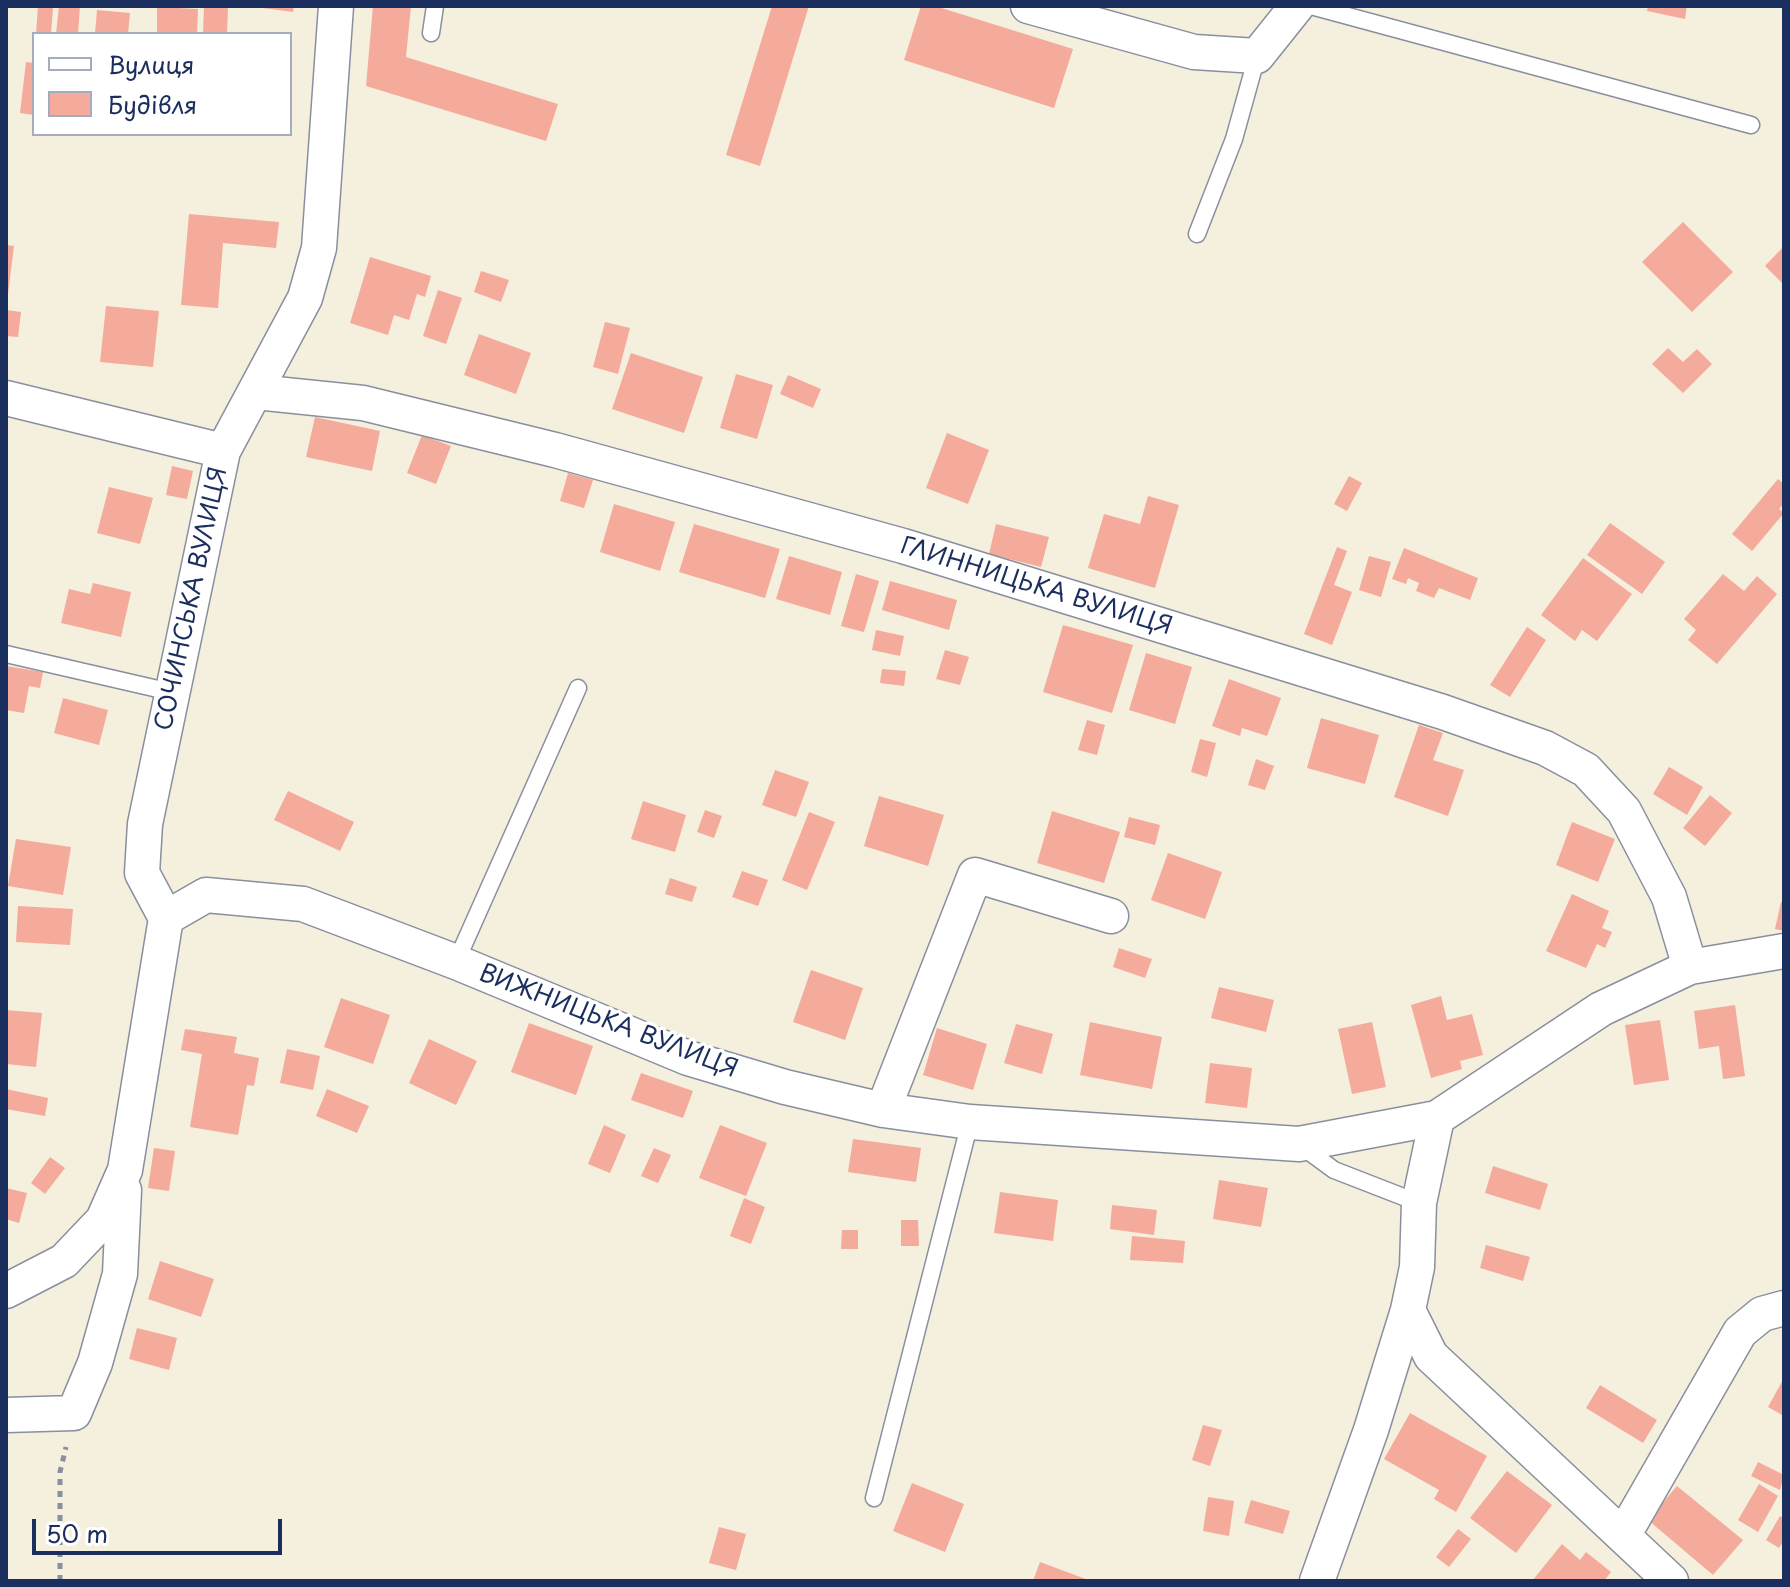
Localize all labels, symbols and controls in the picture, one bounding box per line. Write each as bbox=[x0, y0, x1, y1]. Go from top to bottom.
legend bbox=[32, 32, 292, 136]
text: Вулиця bbox=[108, 46, 194, 82]
text: Будівля bbox=[108, 86, 197, 122]
street label: СОЧИНСЬКА ВУЛИЦЯ bbox=[150, 465, 234, 733]
street label: ГЛИННИЦЬКА ВУЛИЦЯ bbox=[897, 532, 1175, 642]
street label: ВИЖНИЦЬКА ВУЛИЦЯ bbox=[475, 959, 741, 1085]
scale bar bbox=[36, 1503, 286, 1553]
text: 50 m bbox=[46, 1515, 108, 1551]

